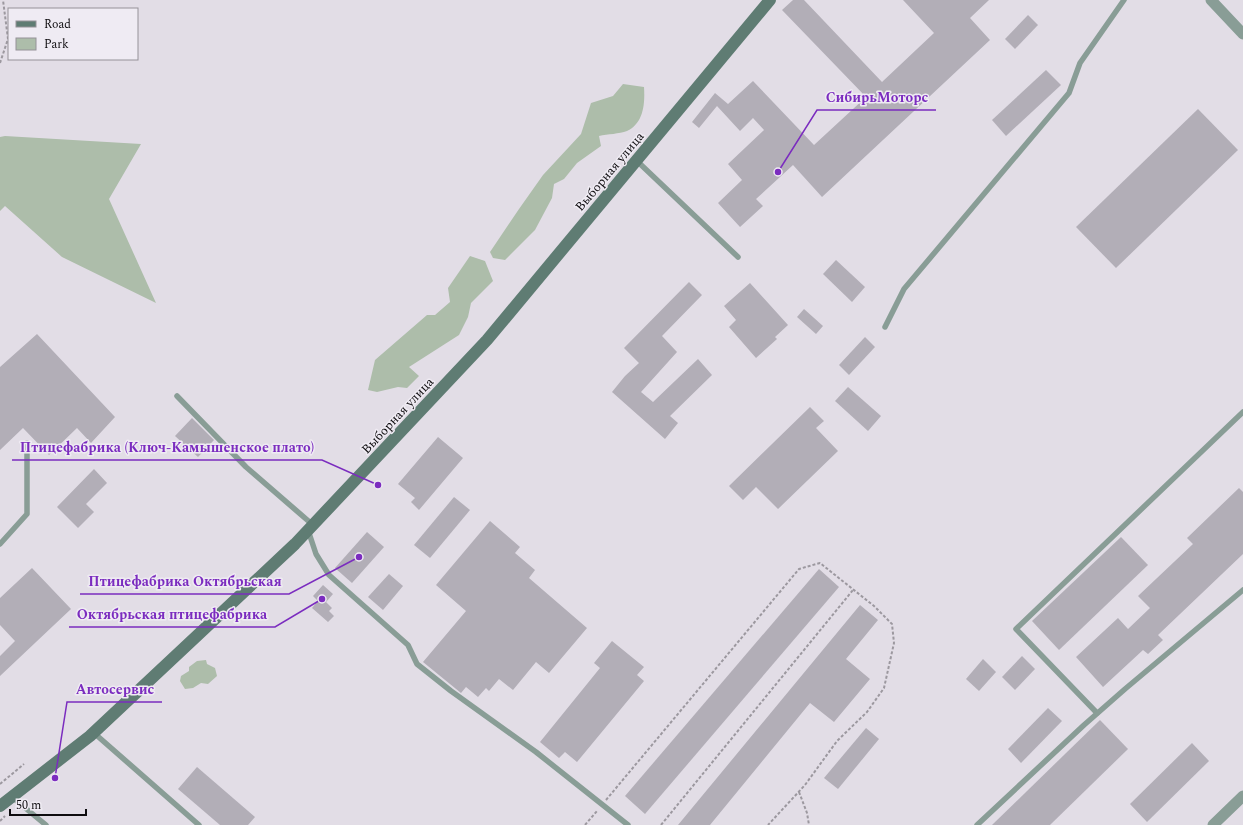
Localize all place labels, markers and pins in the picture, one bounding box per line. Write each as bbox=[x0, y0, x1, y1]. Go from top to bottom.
callout: СибирьМоторс bbox=[817, 84, 936, 110]
callout: Птицефабрика (Ключ-Камышенское плато) bbox=[12, 434, 322, 460]
callout: Птицефабрика Октябрьская bbox=[80, 568, 289, 594]
callout: Октябрьская птицефабрика bbox=[69, 601, 275, 627]
callout: Автосервис bbox=[67, 676, 162, 702]

